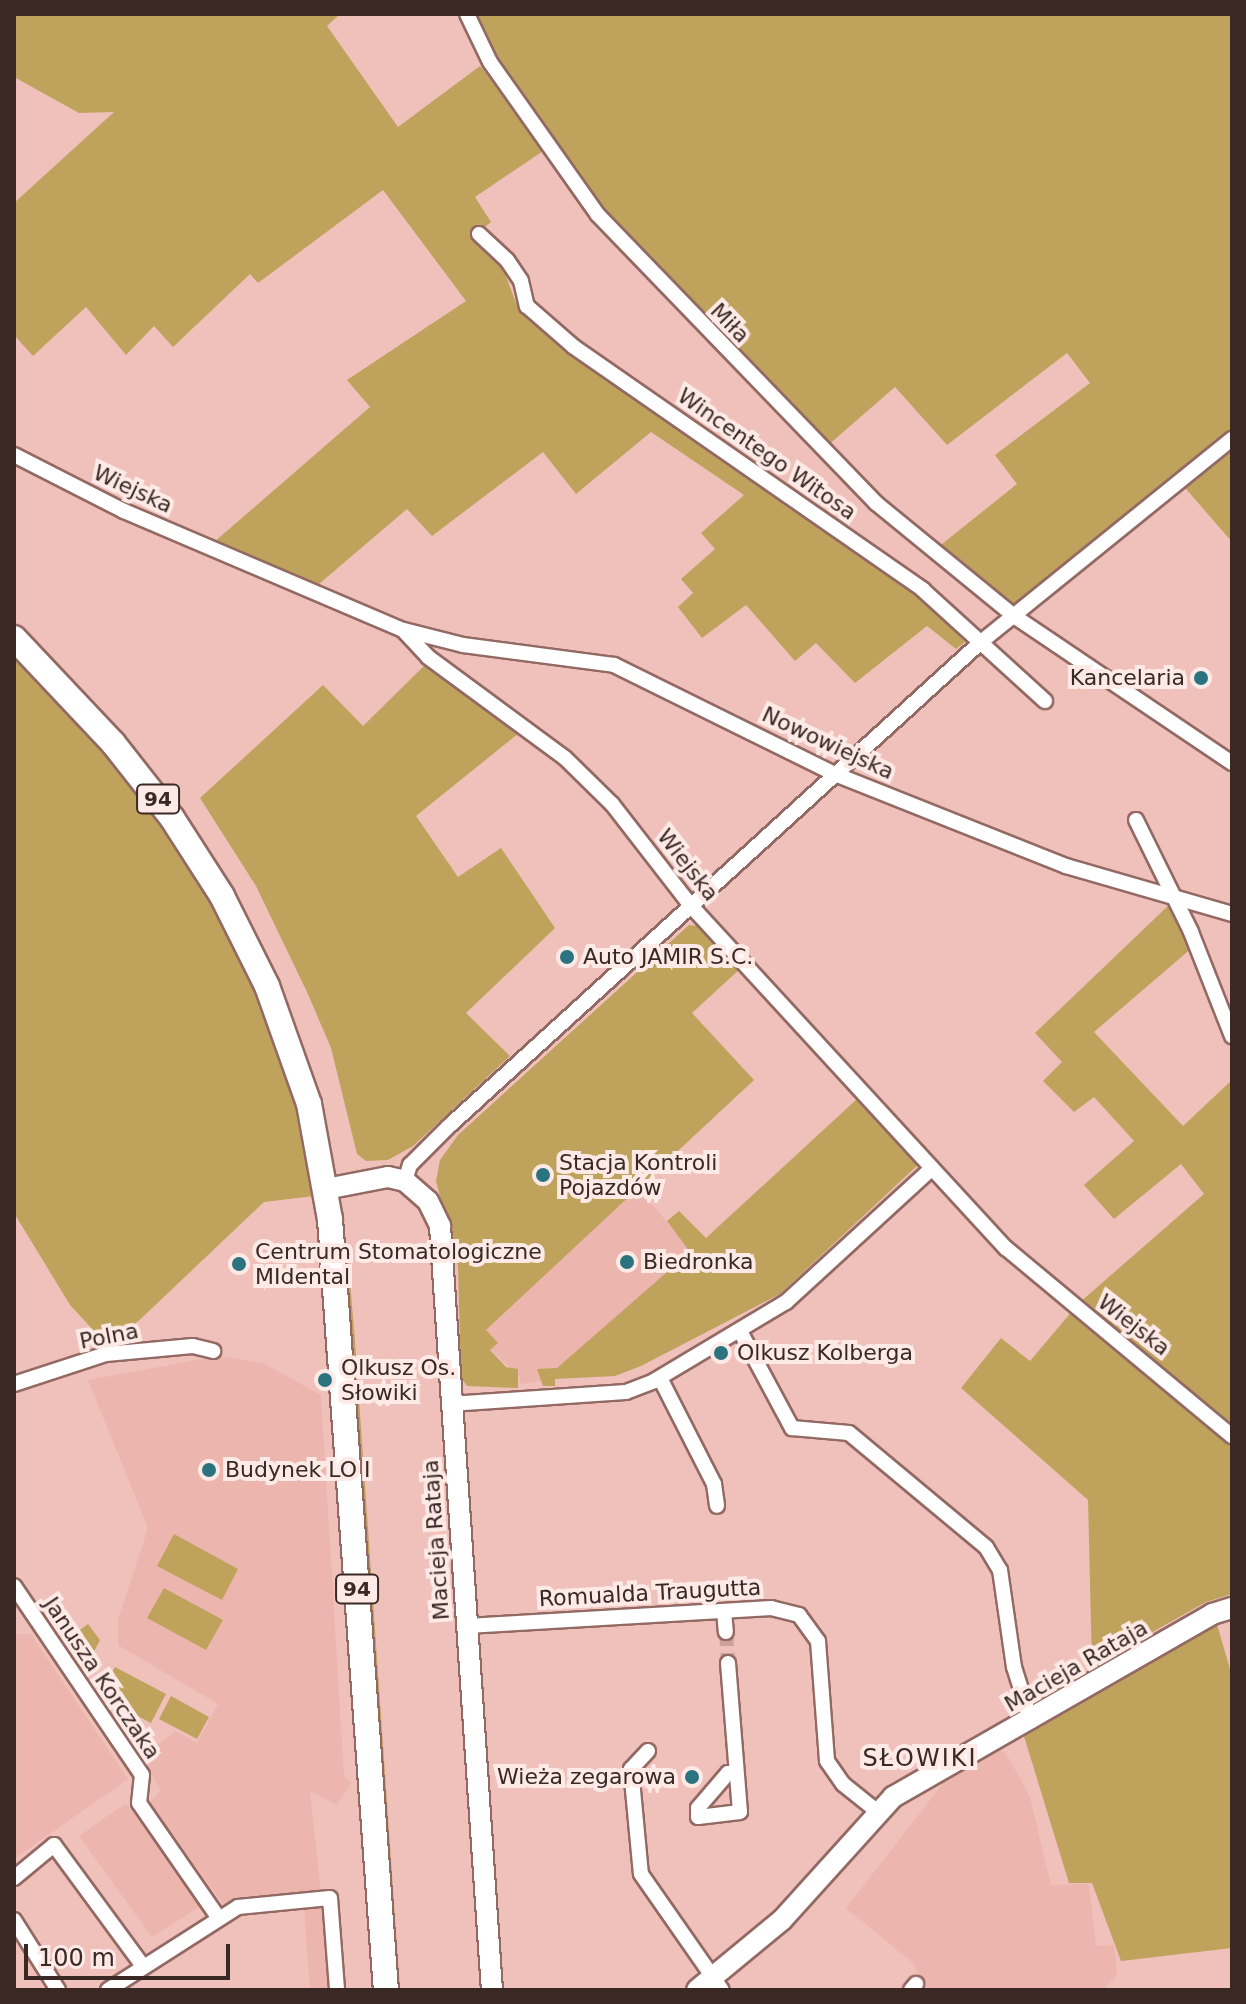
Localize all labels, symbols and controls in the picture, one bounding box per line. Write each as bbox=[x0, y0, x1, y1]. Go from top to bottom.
street label: Miła bbox=[705, 298, 755, 348]
street label: Wincentego Witosa bbox=[673, 382, 861, 526]
street label: Wiejska bbox=[89, 459, 177, 519]
place label: Kancelaria bbox=[1070, 665, 1185, 691]
marker: Kancelaria bbox=[1192, 669, 1210, 687]
street label: Nowowiejska bbox=[758, 701, 898, 785]
road number: 94 bbox=[136, 783, 180, 815]
street label: Wiejska bbox=[652, 824, 724, 906]
place label: Auto JAMIR S.C. bbox=[583, 944, 753, 970]
marker: Auto JAMIR S.C. bbox=[558, 948, 576, 966]
place label: Stacja Kontroli Pojazdów bbox=[559, 1149, 717, 1200]
marker: Stacja Kontroli Pojazdów bbox=[534, 1166, 552, 1184]
place label: Centrum Stomatologiczne MIdental bbox=[255, 1238, 542, 1290]
place label: Biedronka bbox=[643, 1249, 754, 1275]
marker: Biedronka bbox=[618, 1253, 636, 1271]
marker: Centrum Stomatologiczne MIdental bbox=[230, 1255, 248, 1273]
street label: Wiejska bbox=[1093, 1289, 1175, 1361]
street label: Polna bbox=[77, 1317, 141, 1355]
place label: Olkusz Kolberga bbox=[737, 1340, 913, 1366]
marker: Olkusz Kolberga bbox=[712, 1344, 730, 1362]
place label: Olkusz Os. Słowiki bbox=[341, 1354, 456, 1406]
marker: Olkusz Os. Słowiki bbox=[316, 1371, 334, 1389]
place label: Budynek LO I bbox=[225, 1457, 371, 1483]
street label: Macieja Rataja bbox=[417, 1459, 455, 1621]
marker: Budynek LO I bbox=[200, 1461, 218, 1479]
road number: 94 bbox=[335, 1573, 379, 1605]
street label: Romualda Traugutta bbox=[538, 1574, 762, 1612]
street label: Janusza Korczaka bbox=[38, 1592, 166, 1764]
street label: Macieja Rataja bbox=[1000, 1614, 1152, 1718]
district label: SŁOWIKI bbox=[862, 1745, 978, 1773]
place label: Wieża zegarowa bbox=[497, 1764, 676, 1790]
marker: Wieża zegarowa bbox=[683, 1768, 701, 1786]
scale bar bbox=[28, 1928, 234, 1978]
text: 100 m bbox=[38, 1944, 115, 1972]

